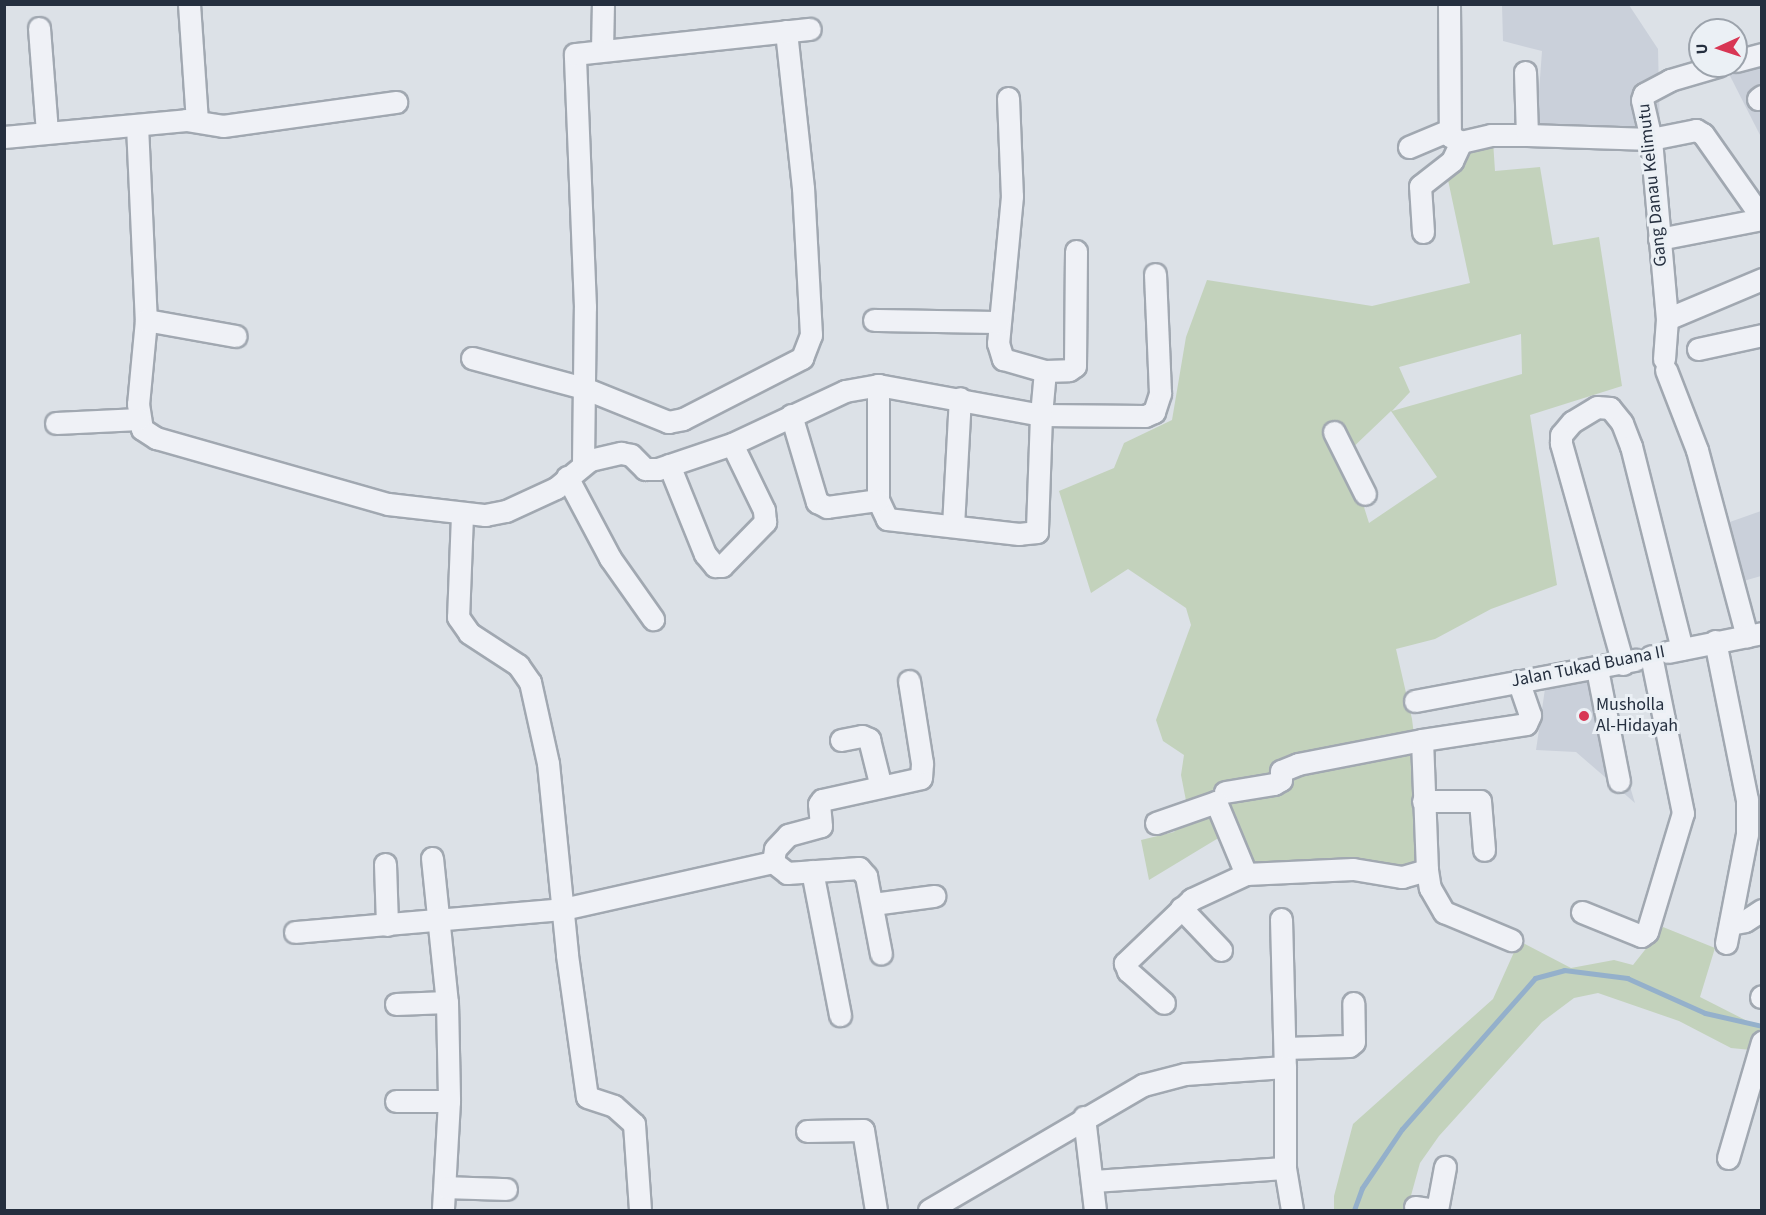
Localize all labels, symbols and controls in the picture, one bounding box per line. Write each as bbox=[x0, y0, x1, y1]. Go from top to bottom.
north arrow bbox=[1688, 18, 1748, 78]
text: U bbox=[1691, 43, 1713, 55]
street label: Gang Danau Kelimutu bbox=[1634, 102, 1672, 268]
street label: Jalan Tukad Buana II bbox=[1509, 641, 1667, 693]
place label: Musholla Al-Hidayah bbox=[1596, 695, 1678, 738]
marker: Musholla Al-Hidayah bbox=[1577, 709, 1591, 723]

